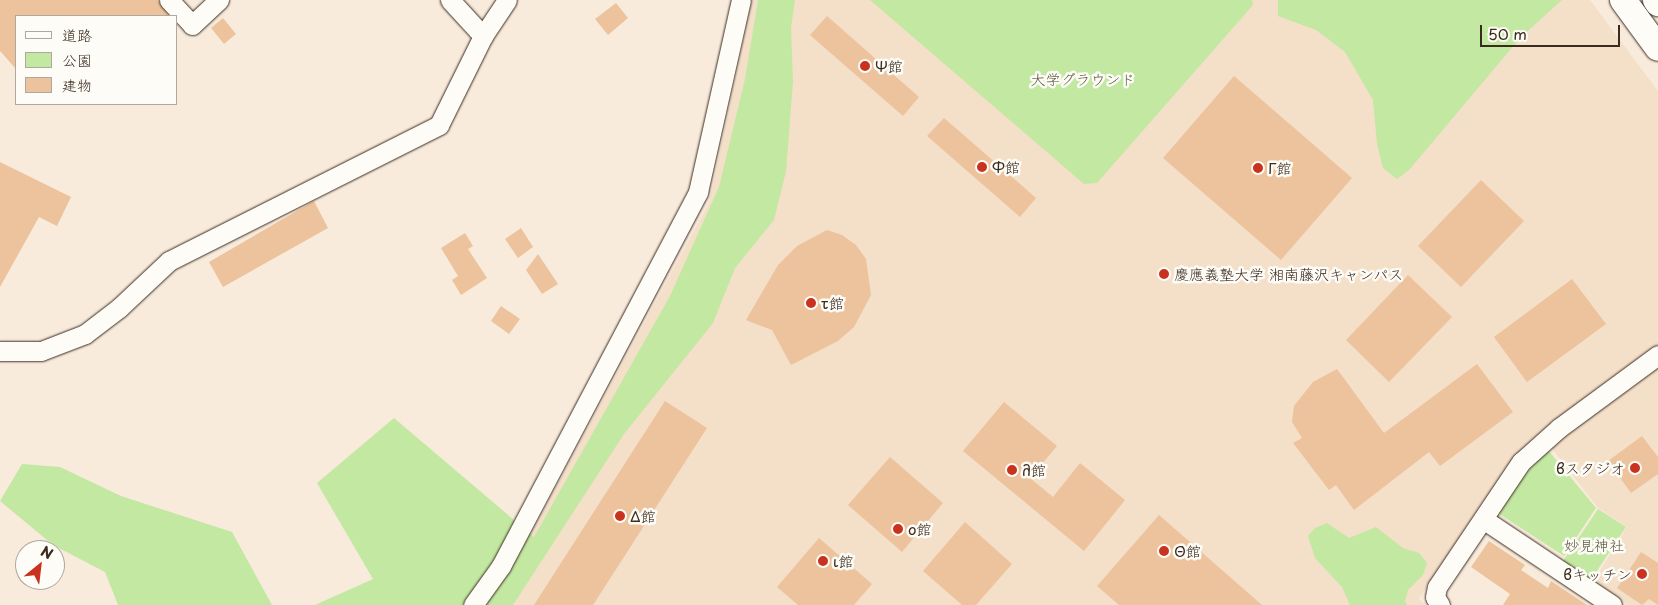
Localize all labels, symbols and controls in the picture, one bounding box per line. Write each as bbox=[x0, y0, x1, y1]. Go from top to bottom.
legend bbox=[15, 15, 178, 105]
scale bar bbox=[1483, 15, 1623, 47]
text: 50 m bbox=[1488, 22, 1527, 45]
text: 道路 bbox=[62, 23, 92, 46]
text: 公園 bbox=[62, 48, 92, 71]
place label: Ψ館 bbox=[875, 57, 903, 75]
marker: Ψ館 bbox=[859, 60, 871, 72]
park label: 大学グラウンド bbox=[1031, 70, 1135, 88]
text: 建物 bbox=[62, 73, 92, 96]
place label: Φ館 bbox=[992, 158, 1020, 176]
place label: Γ館 bbox=[1268, 159, 1292, 177]
marker: Φ館 bbox=[976, 161, 988, 173]
marker: Γ館 bbox=[1252, 162, 1264, 174]
place label: 慶應義塾大学 湘南藤沢キャンパス bbox=[1174, 265, 1404, 283]
marker: 慶應義塾大学 湘南藤沢キャンパス bbox=[1158, 268, 1170, 280]
place label: τ館 bbox=[821, 294, 844, 312]
marker: τ館 bbox=[805, 297, 817, 309]
place label: βスタジオ bbox=[1556, 459, 1625, 477]
place label: λ館 bbox=[1022, 461, 1046, 479]
marker: βスタジオ bbox=[1629, 462, 1641, 474]
marker: λ館 bbox=[1006, 464, 1018, 476]
place label: Δ館 bbox=[630, 507, 656, 525]
marker: Δ館 bbox=[614, 510, 626, 522]
place label: ο館 bbox=[908, 520, 931, 538]
marker: ο館 bbox=[892, 523, 904, 535]
park label: 妙見神社 bbox=[1564, 536, 1624, 554]
north arrow bbox=[15, 540, 65, 590]
text: N bbox=[37, 540, 57, 564]
place label: Θ館 bbox=[1174, 542, 1201, 560]
marker: Θ館 bbox=[1158, 545, 1170, 557]
place label: ι館 bbox=[833, 552, 853, 570]
marker: ι館 bbox=[817, 555, 829, 567]
place label: βキッチン bbox=[1563, 565, 1632, 583]
marker: βキッチン bbox=[1636, 568, 1648, 580]

